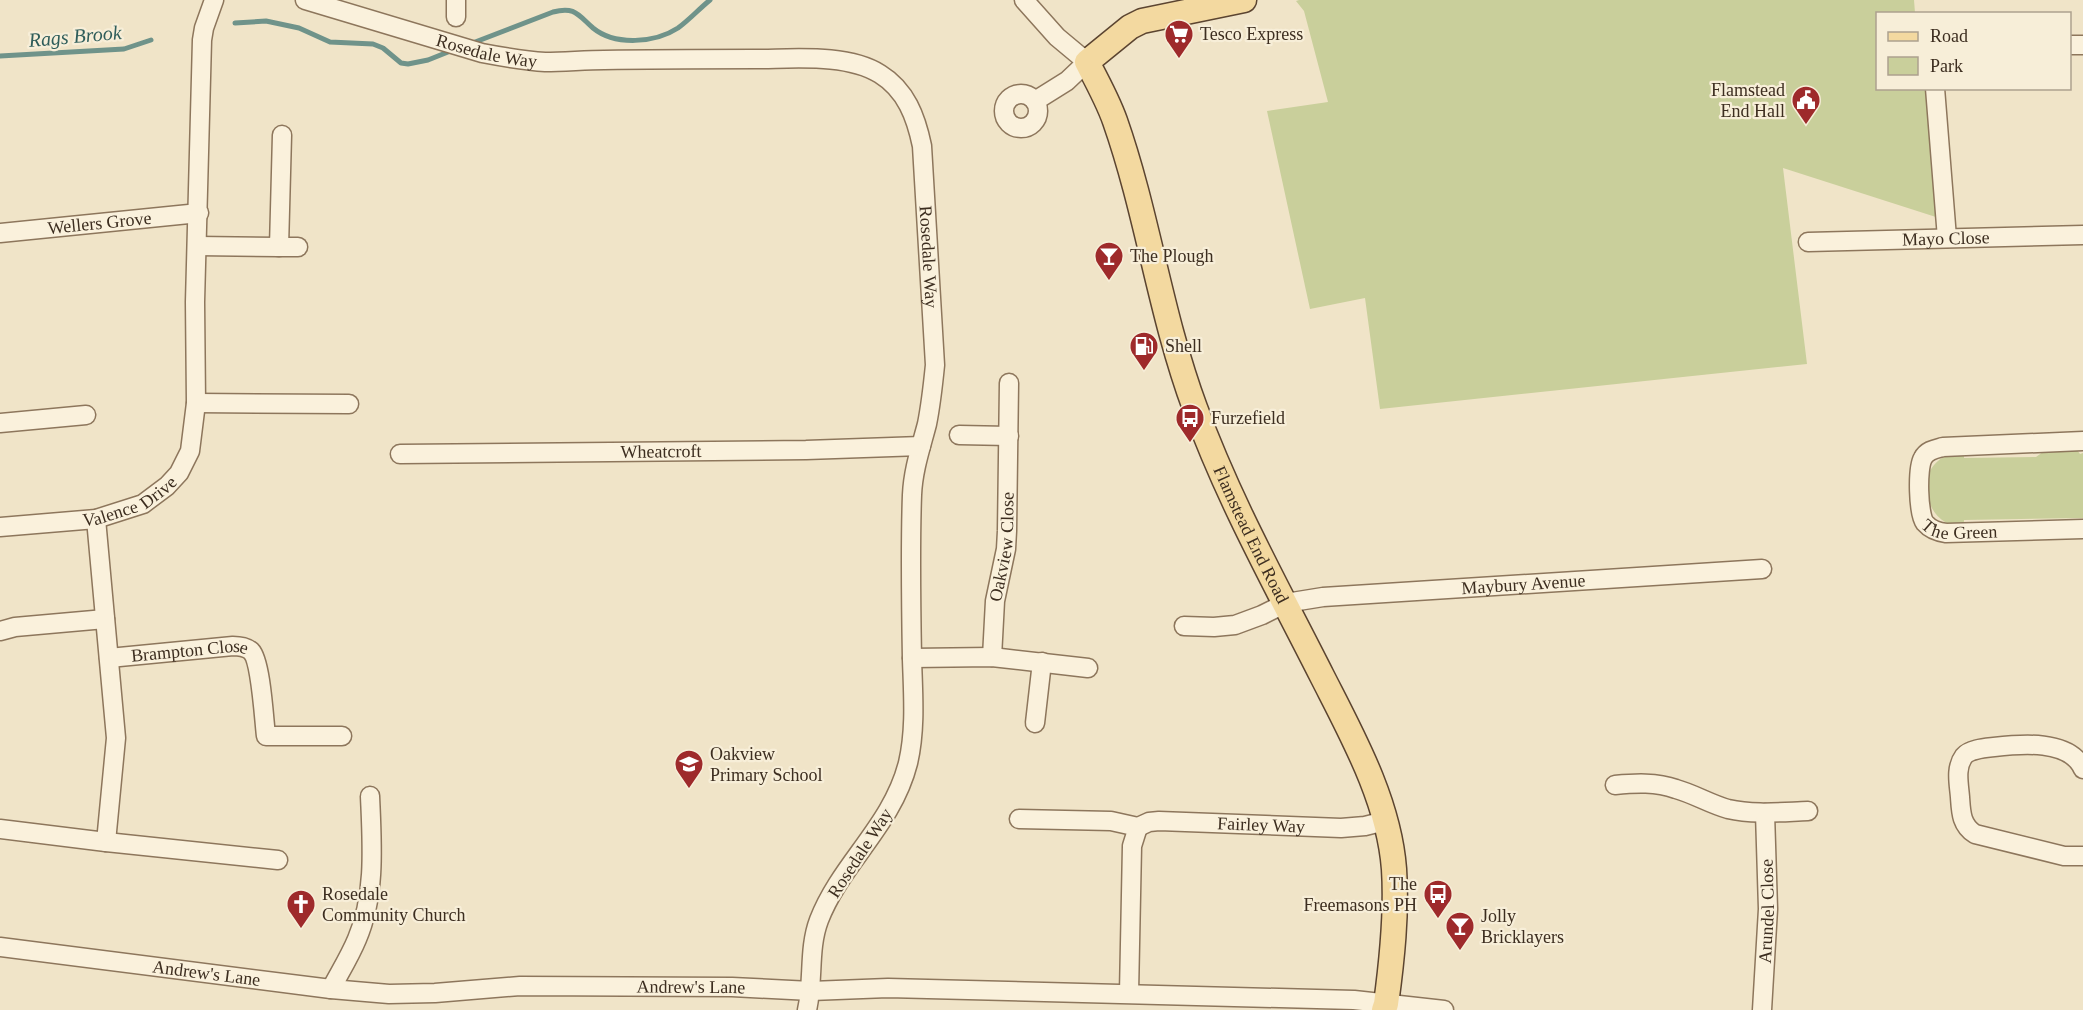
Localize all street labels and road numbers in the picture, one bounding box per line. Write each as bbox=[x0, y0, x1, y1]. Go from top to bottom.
street label: Rosedale Way bbox=[434, 30, 538, 71]
street label: Rosedale Way bbox=[916, 205, 942, 309]
street label: Wellers Grove bbox=[47, 208, 152, 238]
street label: Mayo Close bbox=[1902, 227, 1990, 250]
street label: Wheatcroft bbox=[620, 441, 702, 462]
street label: Flamstead End Road bbox=[1209, 463, 1293, 607]
street label: Valence Drive bbox=[82, 472, 181, 530]
street label: Oakview Close bbox=[985, 492, 1018, 603]
street label: The Green bbox=[1917, 515, 1998, 543]
street label: Maybury Avenue bbox=[1461, 570, 1586, 598]
street label: Brampton Close bbox=[130, 636, 251, 666]
street label: Rosedale Way bbox=[824, 804, 896, 902]
street label: Fairley Way bbox=[1217, 813, 1305, 837]
street label: Arundel Close bbox=[1755, 859, 1778, 964]
street label: Andrew's Lane bbox=[151, 956, 262, 990]
street label: Andrew's Lane bbox=[636, 977, 746, 998]

